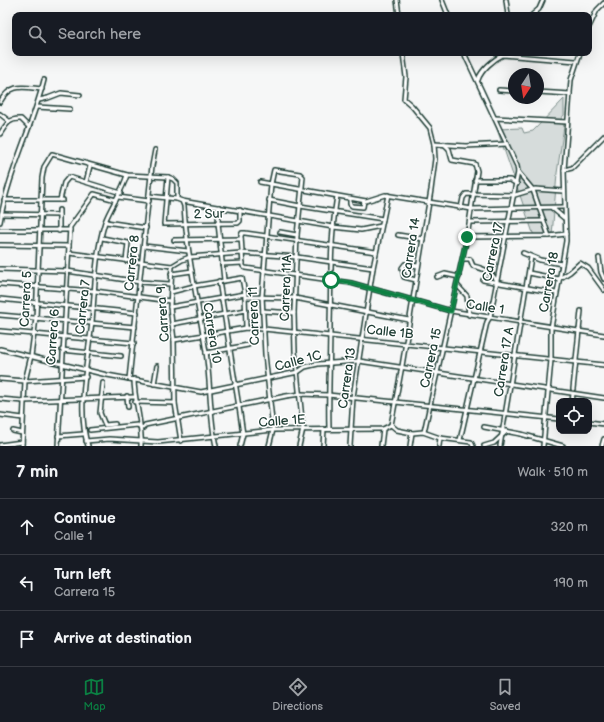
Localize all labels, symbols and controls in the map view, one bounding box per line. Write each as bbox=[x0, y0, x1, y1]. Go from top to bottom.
search box bbox=[12, 12, 592, 56]
icon: search bbox=[26, 23, 48, 45]
text: Search here bbox=[58, 25, 141, 44]
north arrow bbox=[508, 68, 544, 104]
street label: 2 Sur bbox=[193, 205, 225, 223]
street label: Carrera 14 bbox=[398, 216, 424, 280]
street label: Carrera 17 bbox=[479, 220, 507, 283]
route end bbox=[458, 228, 476, 246]
street label: Carrera 8 bbox=[121, 234, 143, 292]
street label: Carrera 18 bbox=[536, 250, 562, 314]
street label: Carrera 11A bbox=[277, 254, 295, 322]
street label: Carrera 5 bbox=[17, 271, 35, 327]
route start bbox=[322, 271, 340, 289]
street label: Carrera 7 bbox=[72, 278, 94, 335]
street label: Carrera 9 bbox=[153, 285, 173, 343]
street label: Carrera 11 bbox=[245, 286, 263, 346]
street label: Calle 1 bbox=[465, 296, 505, 318]
street label: Carrera 10 bbox=[199, 301, 225, 365]
street label: Carrera 6 bbox=[43, 308, 63, 366]
street label: Calle 1B bbox=[366, 322, 415, 342]
street label: Carrera 15 bbox=[417, 326, 445, 390]
street label: Carrera 17 A bbox=[491, 326, 517, 398]
street label: Carrera 13 bbox=[335, 346, 359, 410]
street label: Calle 1C bbox=[273, 347, 323, 375]
map controls bbox=[556, 398, 592, 434]
button: locate bbox=[556, 398, 592, 434]
street label: Calle 1E bbox=[258, 411, 306, 431]
text: 7 min bbox=[16, 462, 58, 482]
text: Walk · 510 m bbox=[517, 464, 588, 480]
text: Continue bbox=[54, 509, 116, 528]
icon: ahead bbox=[16, 516, 38, 538]
text: 320 m bbox=[550, 519, 588, 535]
text: Calle 1 bbox=[54, 528, 93, 544]
text: Turn left bbox=[54, 565, 111, 584]
icon: left bbox=[16, 572, 38, 594]
text: 190 m bbox=[554, 575, 588, 591]
text: Carrera 15 bbox=[54, 584, 115, 600]
icon: arrive bbox=[16, 628, 38, 650]
text: Arrive at destination bbox=[54, 629, 192, 648]
tab: Map bbox=[83, 676, 106, 713]
tab: Directions bbox=[272, 676, 323, 713]
tab: Saved bbox=[490, 676, 521, 713]

